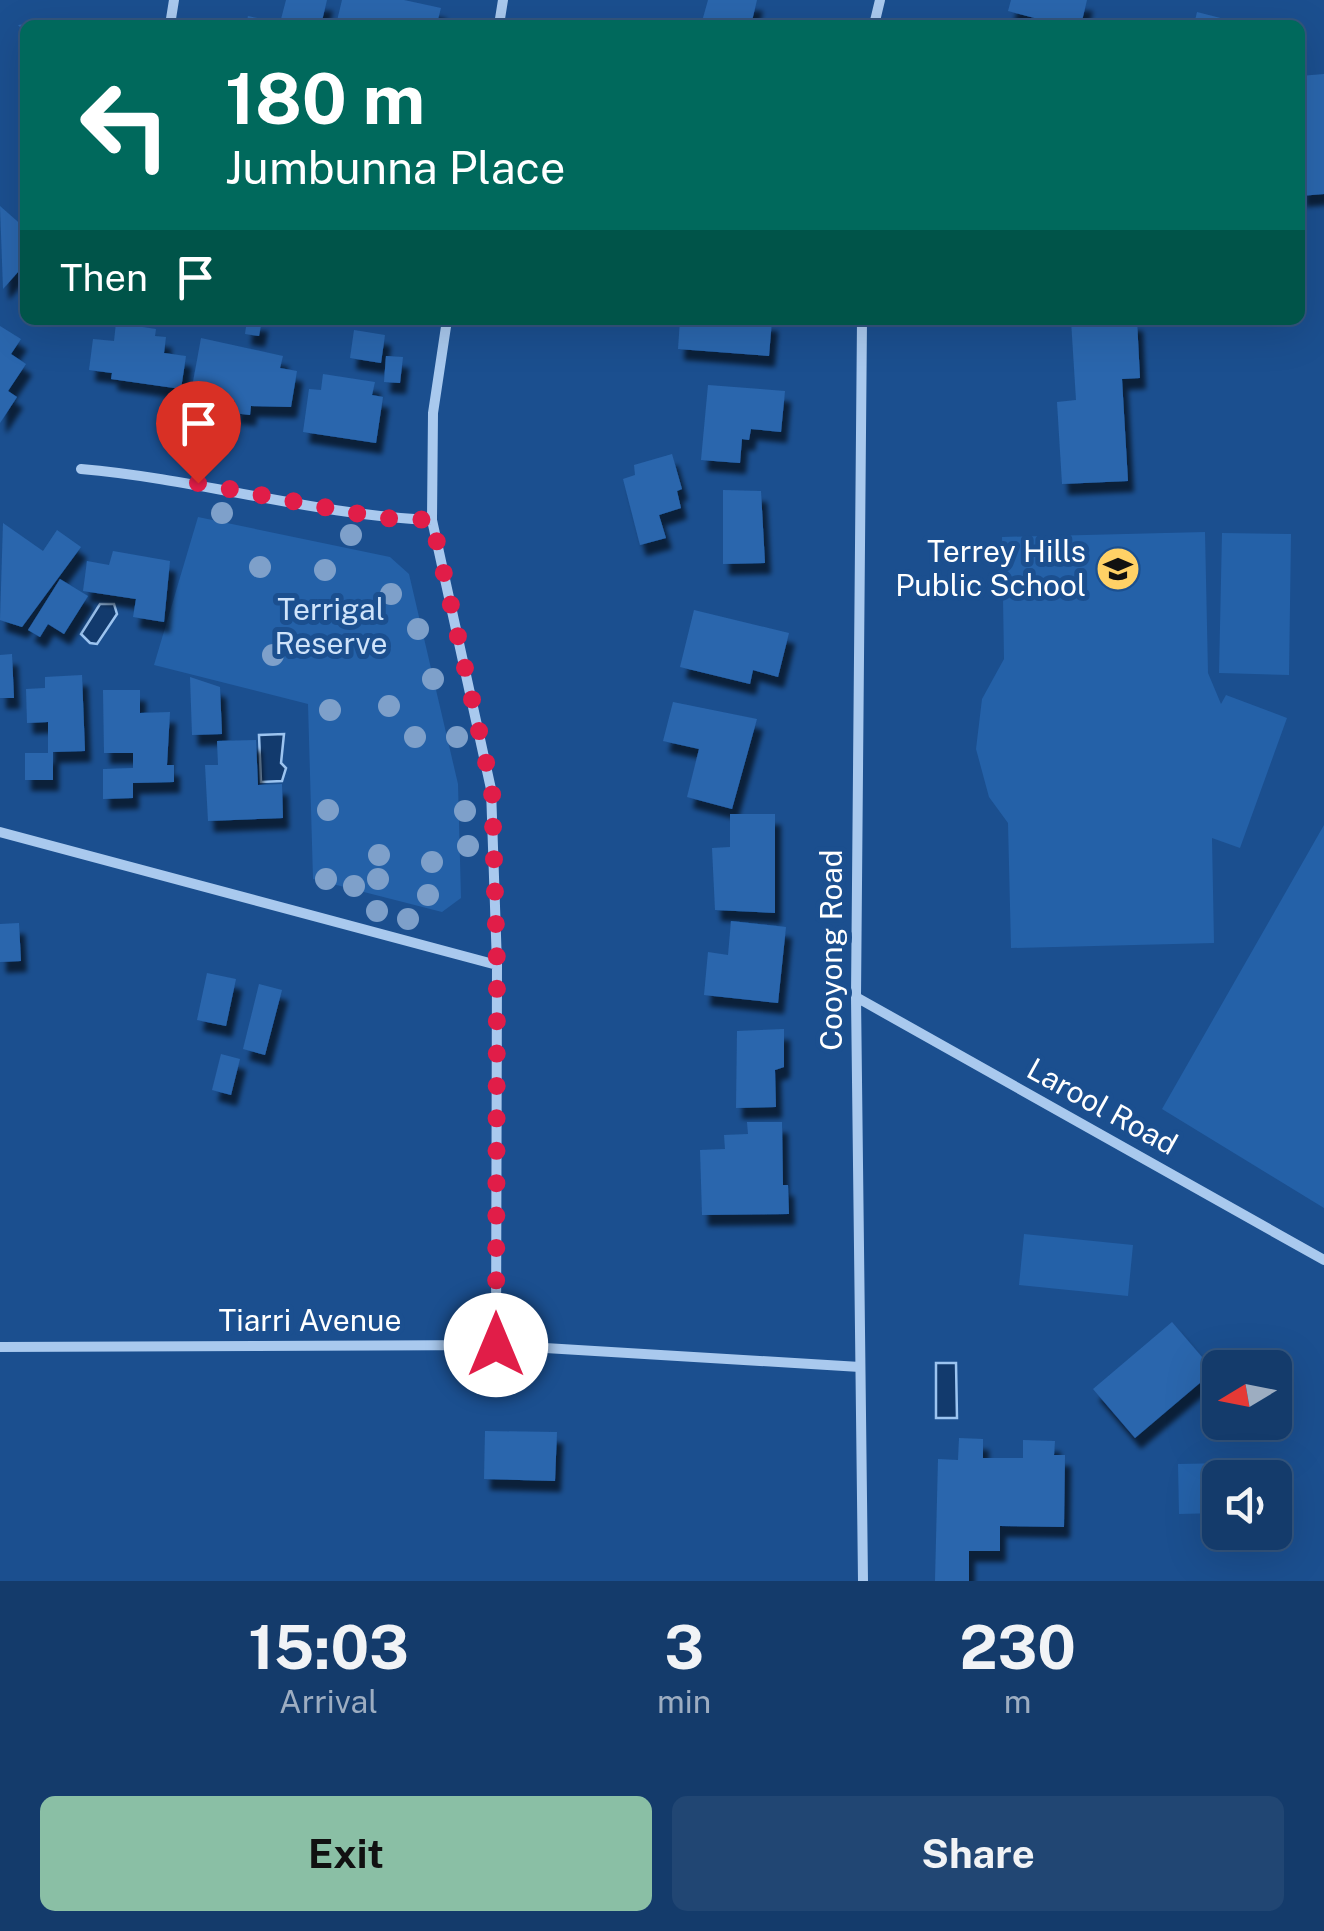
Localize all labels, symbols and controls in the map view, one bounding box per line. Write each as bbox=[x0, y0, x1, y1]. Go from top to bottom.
text: 180 m bbox=[225, 57, 425, 140]
icon: left bbox=[60, 60, 190, 190]
text: Jumbunna Place bbox=[225, 141, 565, 194]
icon: arrive bbox=[168, 250, 223, 305]
text: Then bbox=[60, 255, 148, 300]
pin bbox=[156, 381, 241, 484]
icon: arrive bbox=[171, 396, 226, 451]
place label: Terrey Hills Public School bbox=[895, 533, 1086, 603]
school or university icon: Terrey Hills Public School bbox=[1095, 546, 1141, 592]
park label: Terrigal Reserve bbox=[275, 591, 387, 661]
street label: Cooyong Road bbox=[813, 849, 849, 1051]
street label: Larool Road bbox=[1021, 1050, 1184, 1162]
position arrow bbox=[444, 1293, 548, 1397]
street label: Tiarri Avenue bbox=[218, 1302, 402, 1338]
north arrow bbox=[1202, 1350, 1292, 1440]
map controls bbox=[1202, 1350, 1292, 1550]
button: sound bbox=[1202, 1460, 1292, 1550]
text: 15:03 bbox=[248, 1612, 409, 1683]
text: 3 bbox=[664, 1612, 704, 1683]
text: 230 bbox=[959, 1612, 1076, 1683]
text: Arrival bbox=[279, 1683, 378, 1720]
text: min bbox=[657, 1683, 711, 1720]
text: m bbox=[1004, 1683, 1031, 1720]
button: Exit bbox=[40, 1796, 652, 1911]
button: Share bbox=[672, 1796, 1284, 1911]

